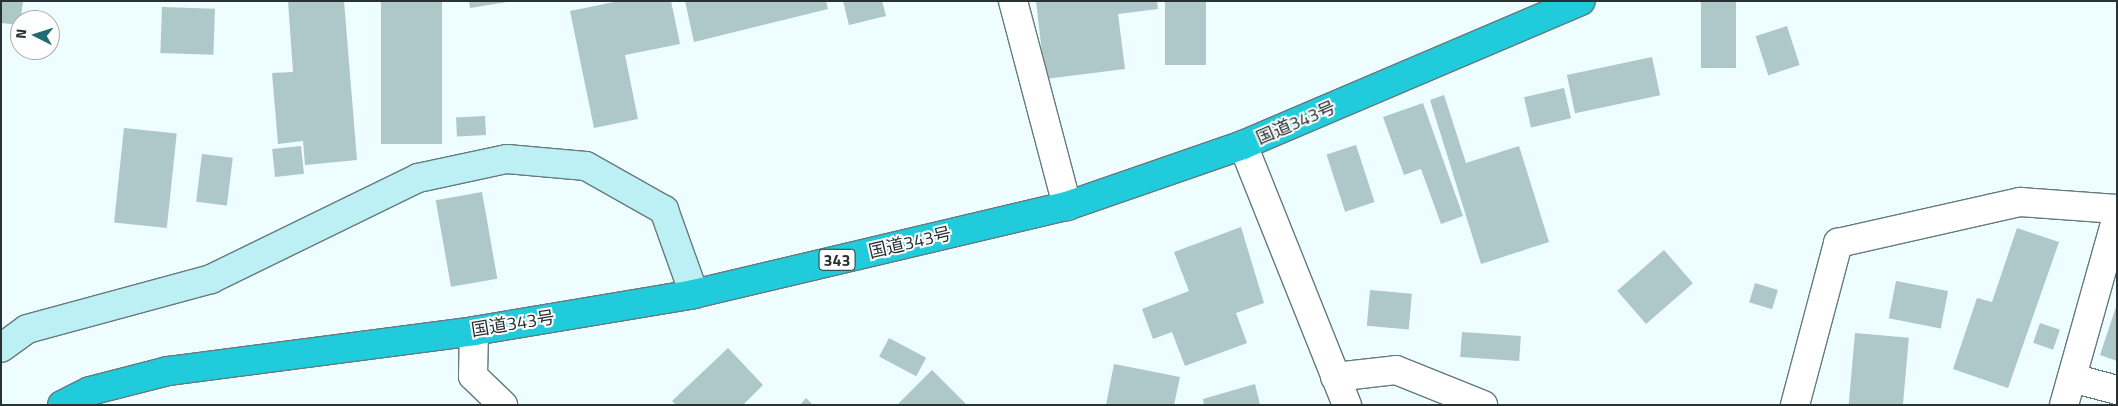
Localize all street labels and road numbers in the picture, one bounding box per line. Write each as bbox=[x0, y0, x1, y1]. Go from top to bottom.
street label: 国道343号 bbox=[1253, 97, 1339, 149]
street label: 国道343号 bbox=[867, 223, 953, 263]
road number: 343 bbox=[818, 246, 856, 274]
street label: 国道343号 bbox=[470, 307, 556, 341]

